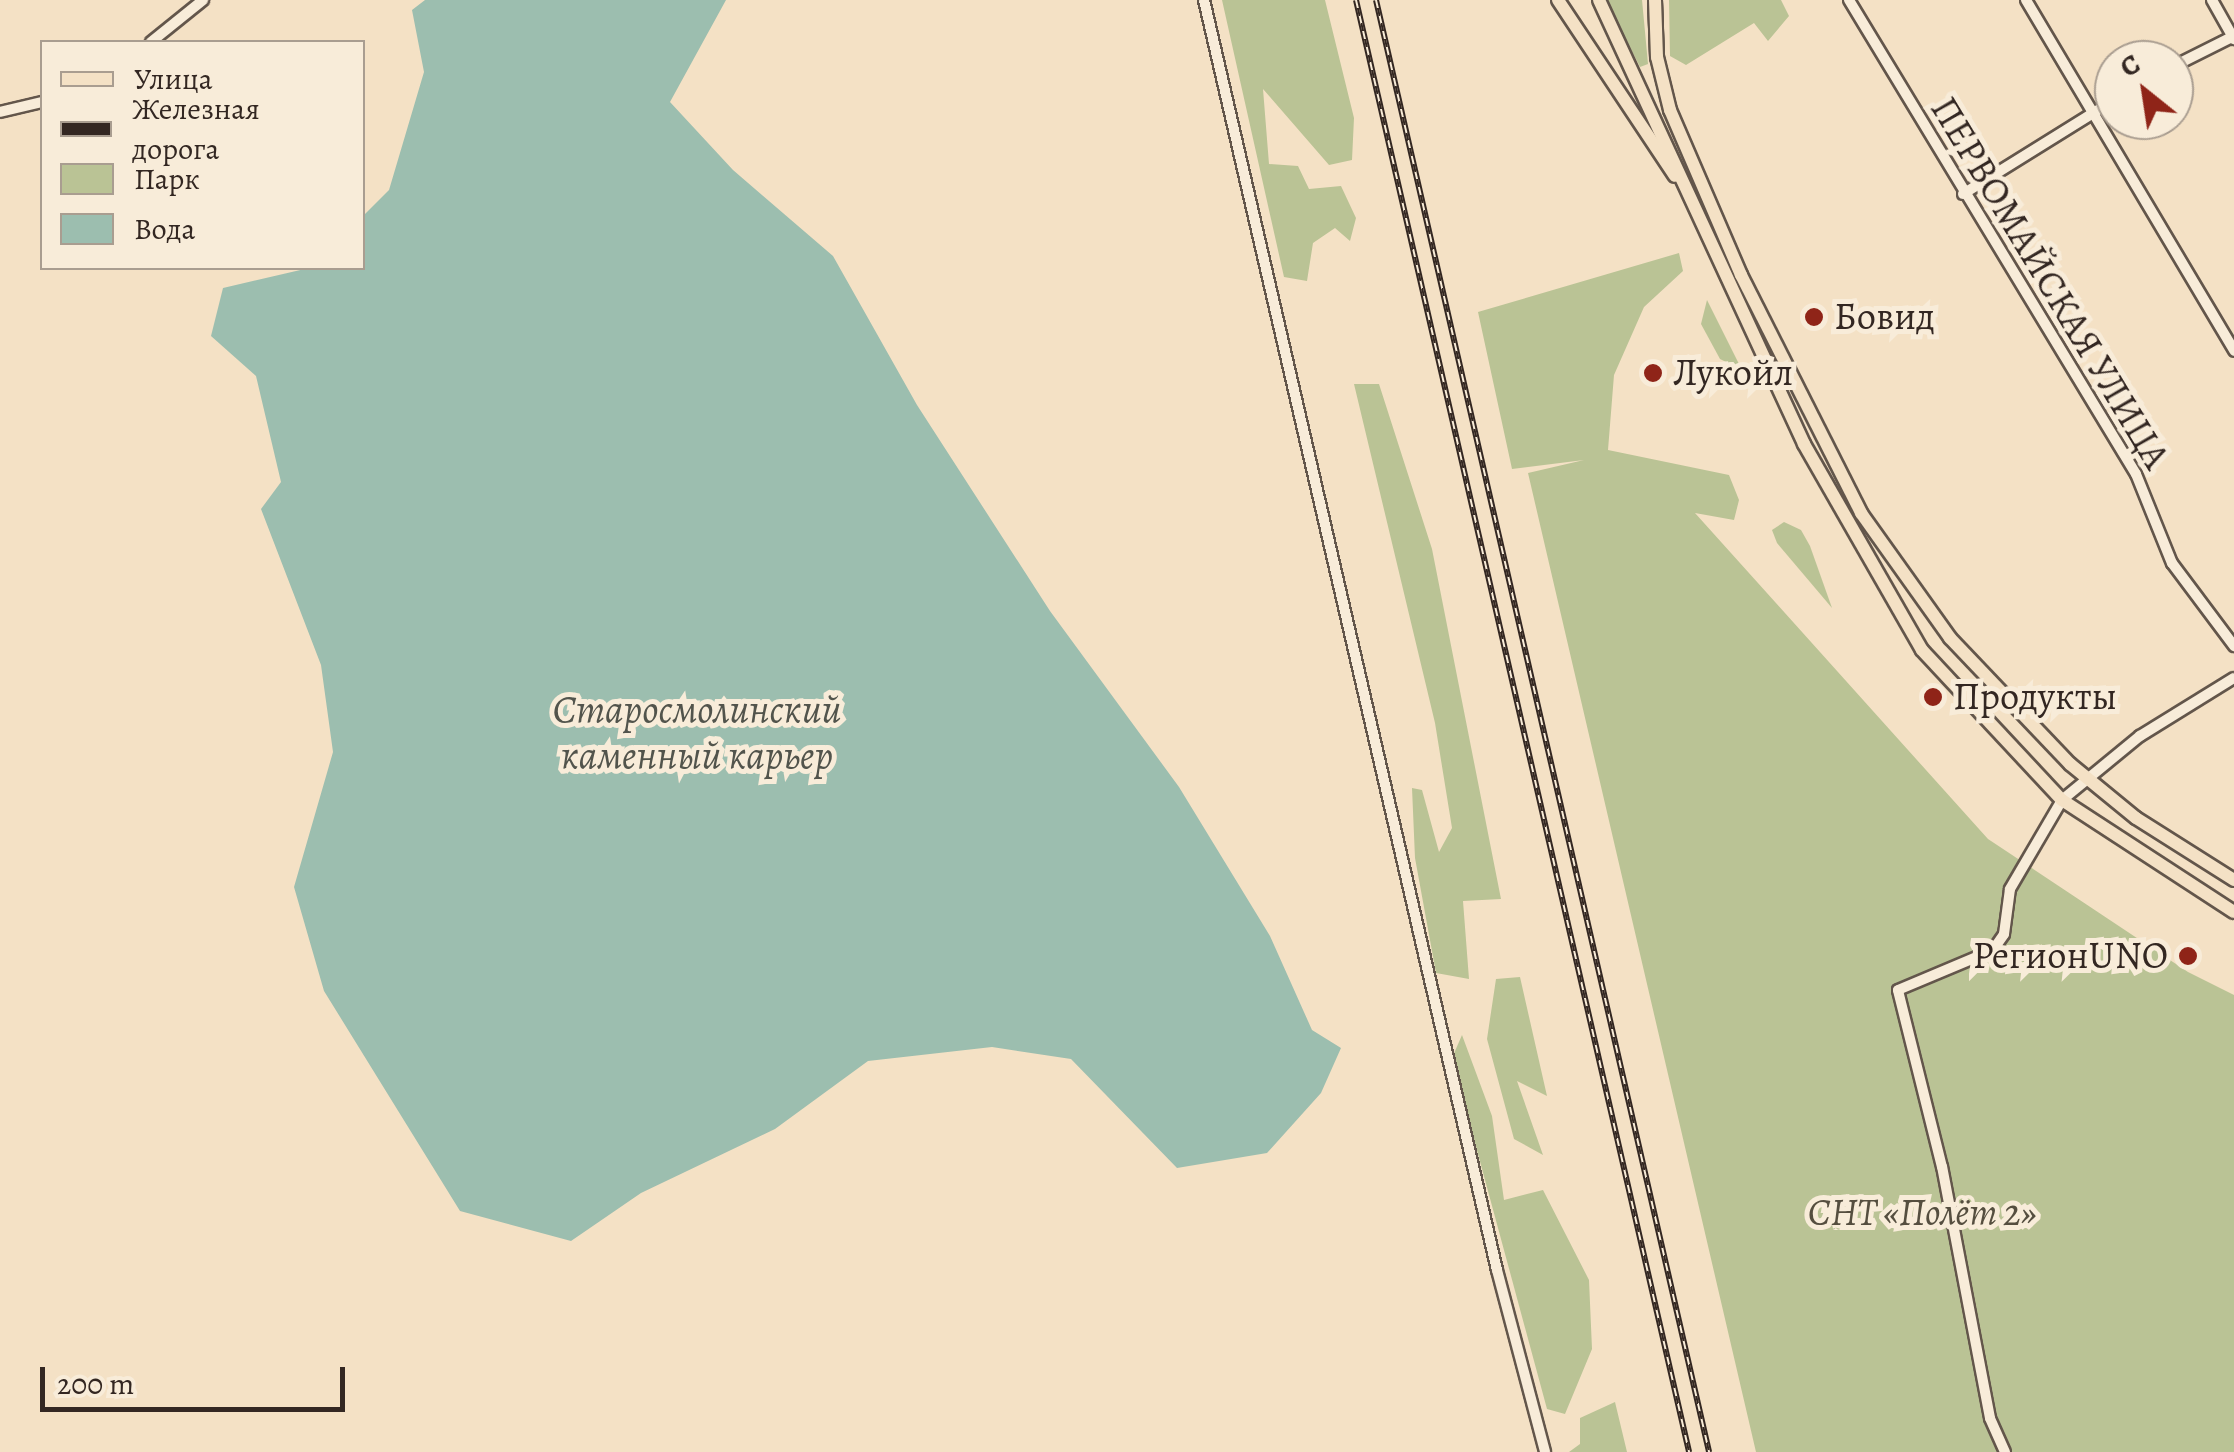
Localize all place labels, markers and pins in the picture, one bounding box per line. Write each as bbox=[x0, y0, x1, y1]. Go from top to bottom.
place label: Бовид bbox=[1834, 294, 1935, 340]
marker: Бовид bbox=[1803, 306, 1825, 328]
place label: Лукойл bbox=[1673, 350, 1793, 396]
marker: Лукойл bbox=[1642, 362, 1664, 384]
place label: Продукты bbox=[1953, 674, 2117, 720]
marker: Продукты bbox=[1922, 686, 1944, 708]
place label: РегионUNO bbox=[1972, 933, 2168, 979]
marker: РегионUNO bbox=[2177, 945, 2199, 967]

